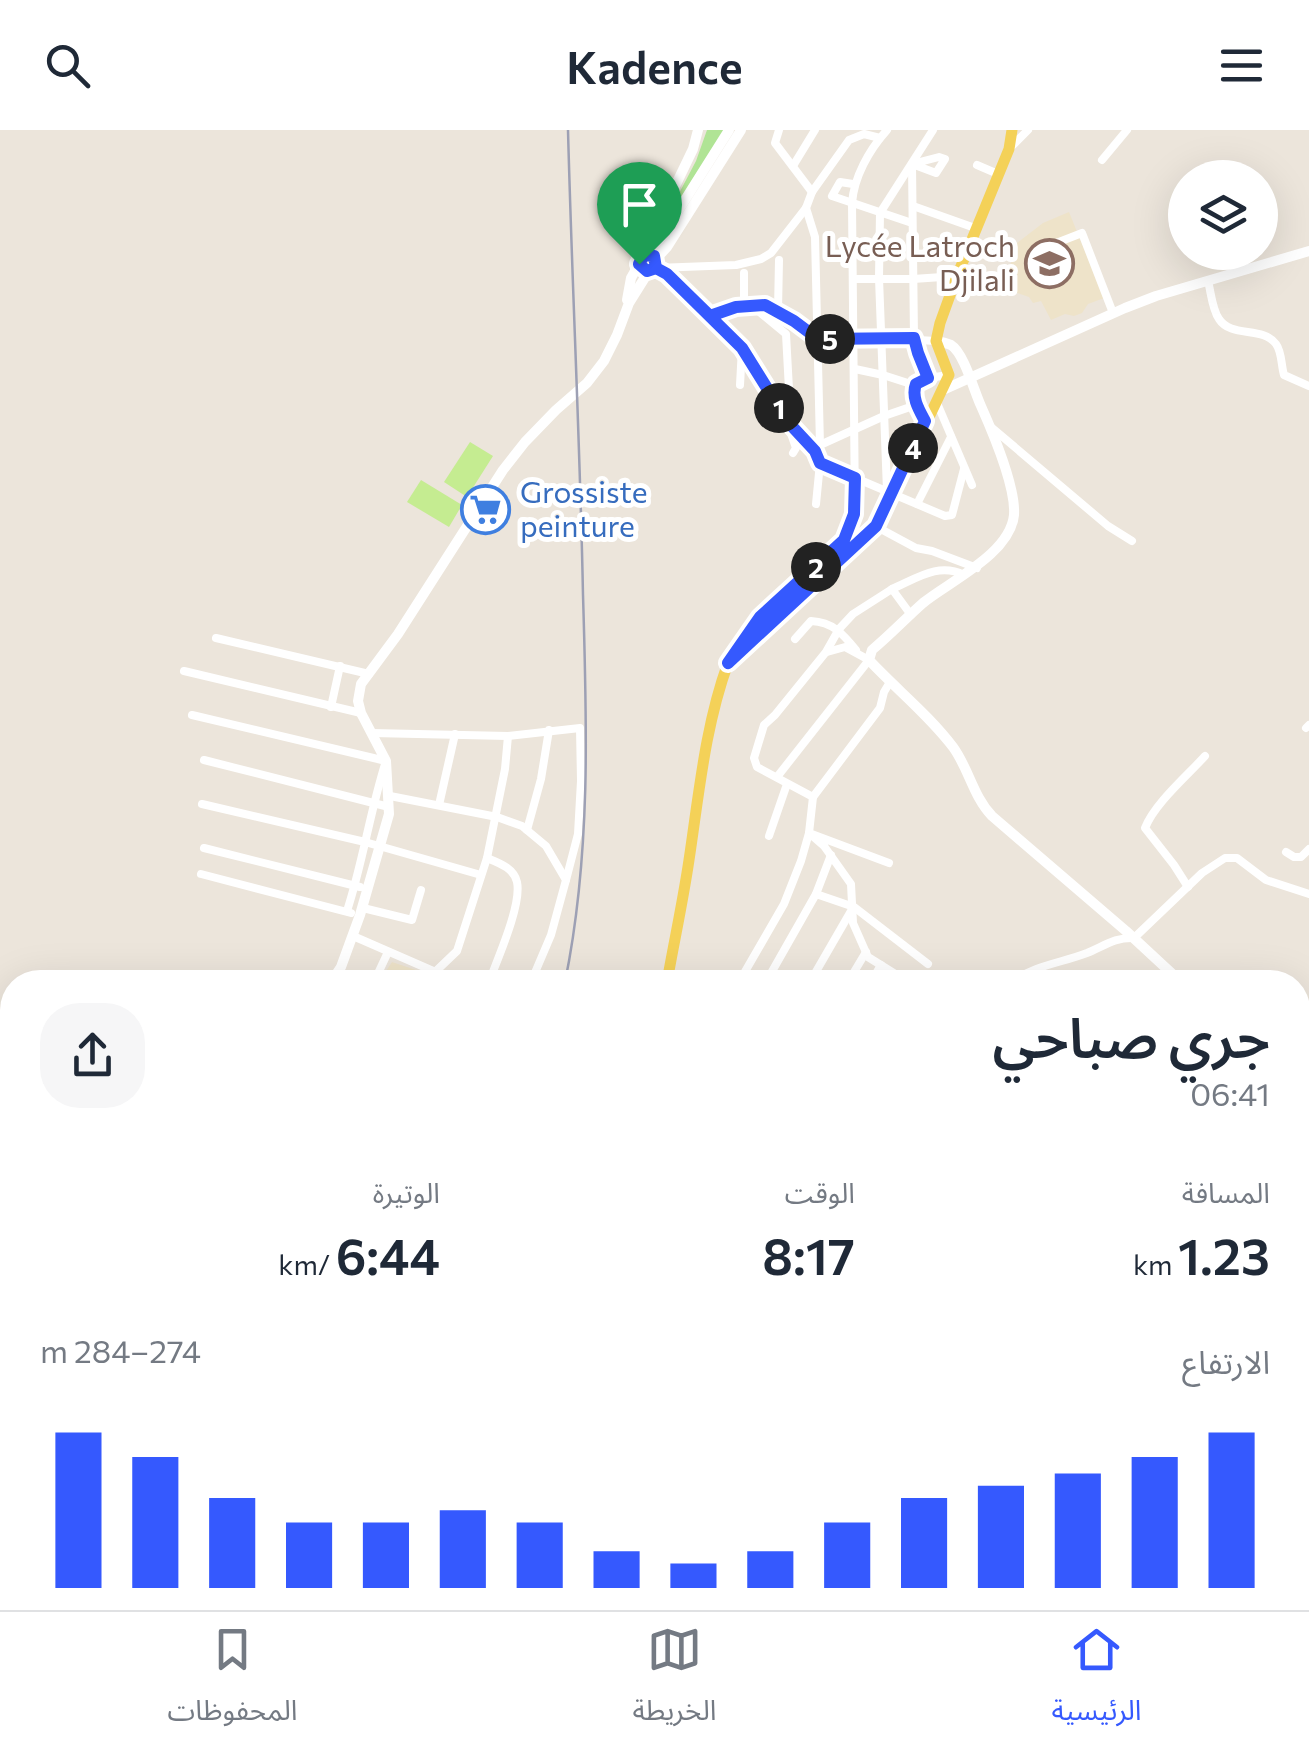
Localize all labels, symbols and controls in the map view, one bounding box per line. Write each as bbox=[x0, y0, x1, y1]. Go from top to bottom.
icon: search bbox=[40, 38, 95, 93]
text: Kadence bbox=[566, 38, 743, 93]
icon: menu bbox=[1214, 38, 1269, 93]
map controls bbox=[1168, 160, 1278, 270]
button: layers bbox=[1168, 160, 1278, 270]
pin bbox=[597, 162, 682, 265]
icon: arrive bbox=[612, 177, 667, 232]
place label: Lycée Latroch Djilali bbox=[825, 226, 1015, 297]
school or university icon: Lycée Latroch Djilali bbox=[1024, 238, 1076, 290]
pin: 5 bbox=[805, 314, 855, 364]
text: 5 bbox=[822, 322, 838, 356]
pin: 1 bbox=[754, 383, 804, 433]
text: 1 bbox=[773, 391, 785, 425]
pin: 4 bbox=[888, 423, 938, 473]
text: 4 bbox=[904, 431, 922, 465]
place label: Grossiste peinture bbox=[520, 472, 648, 543]
supermarket icon: Grossiste peinture bbox=[459, 484, 511, 536]
pin: 2 bbox=[791, 542, 841, 592]
text: 2 bbox=[808, 550, 824, 584]
text: جري صباحي bbox=[992, 1002, 1270, 1069]
button: share bbox=[40, 1003, 145, 1108]
text: 06:41 bbox=[1190, 1073, 1270, 1113]
text: الوتيرة bbox=[373, 1175, 440, 1209]
text: الوقت bbox=[785, 1175, 855, 1209]
text: المسافة bbox=[1182, 1175, 1270, 1209]
text: 6:44 bbox=[336, 1224, 440, 1285]
text: 8:17 bbox=[762, 1224, 855, 1285]
text: 1.23 bbox=[1178, 1224, 1270, 1285]
text: /km bbox=[278, 1247, 336, 1281]
text: km bbox=[1133, 1247, 1178, 1281]
text: 274–284 m bbox=[40, 1330, 201, 1370]
text: الارتفاع bbox=[1182, 1341, 1270, 1381]
tab: المحفوظات bbox=[168, 1622, 298, 1741]
tab: الخريطة bbox=[633, 1622, 716, 1741]
tab: الرئيسية bbox=[1051, 1622, 1141, 1741]

